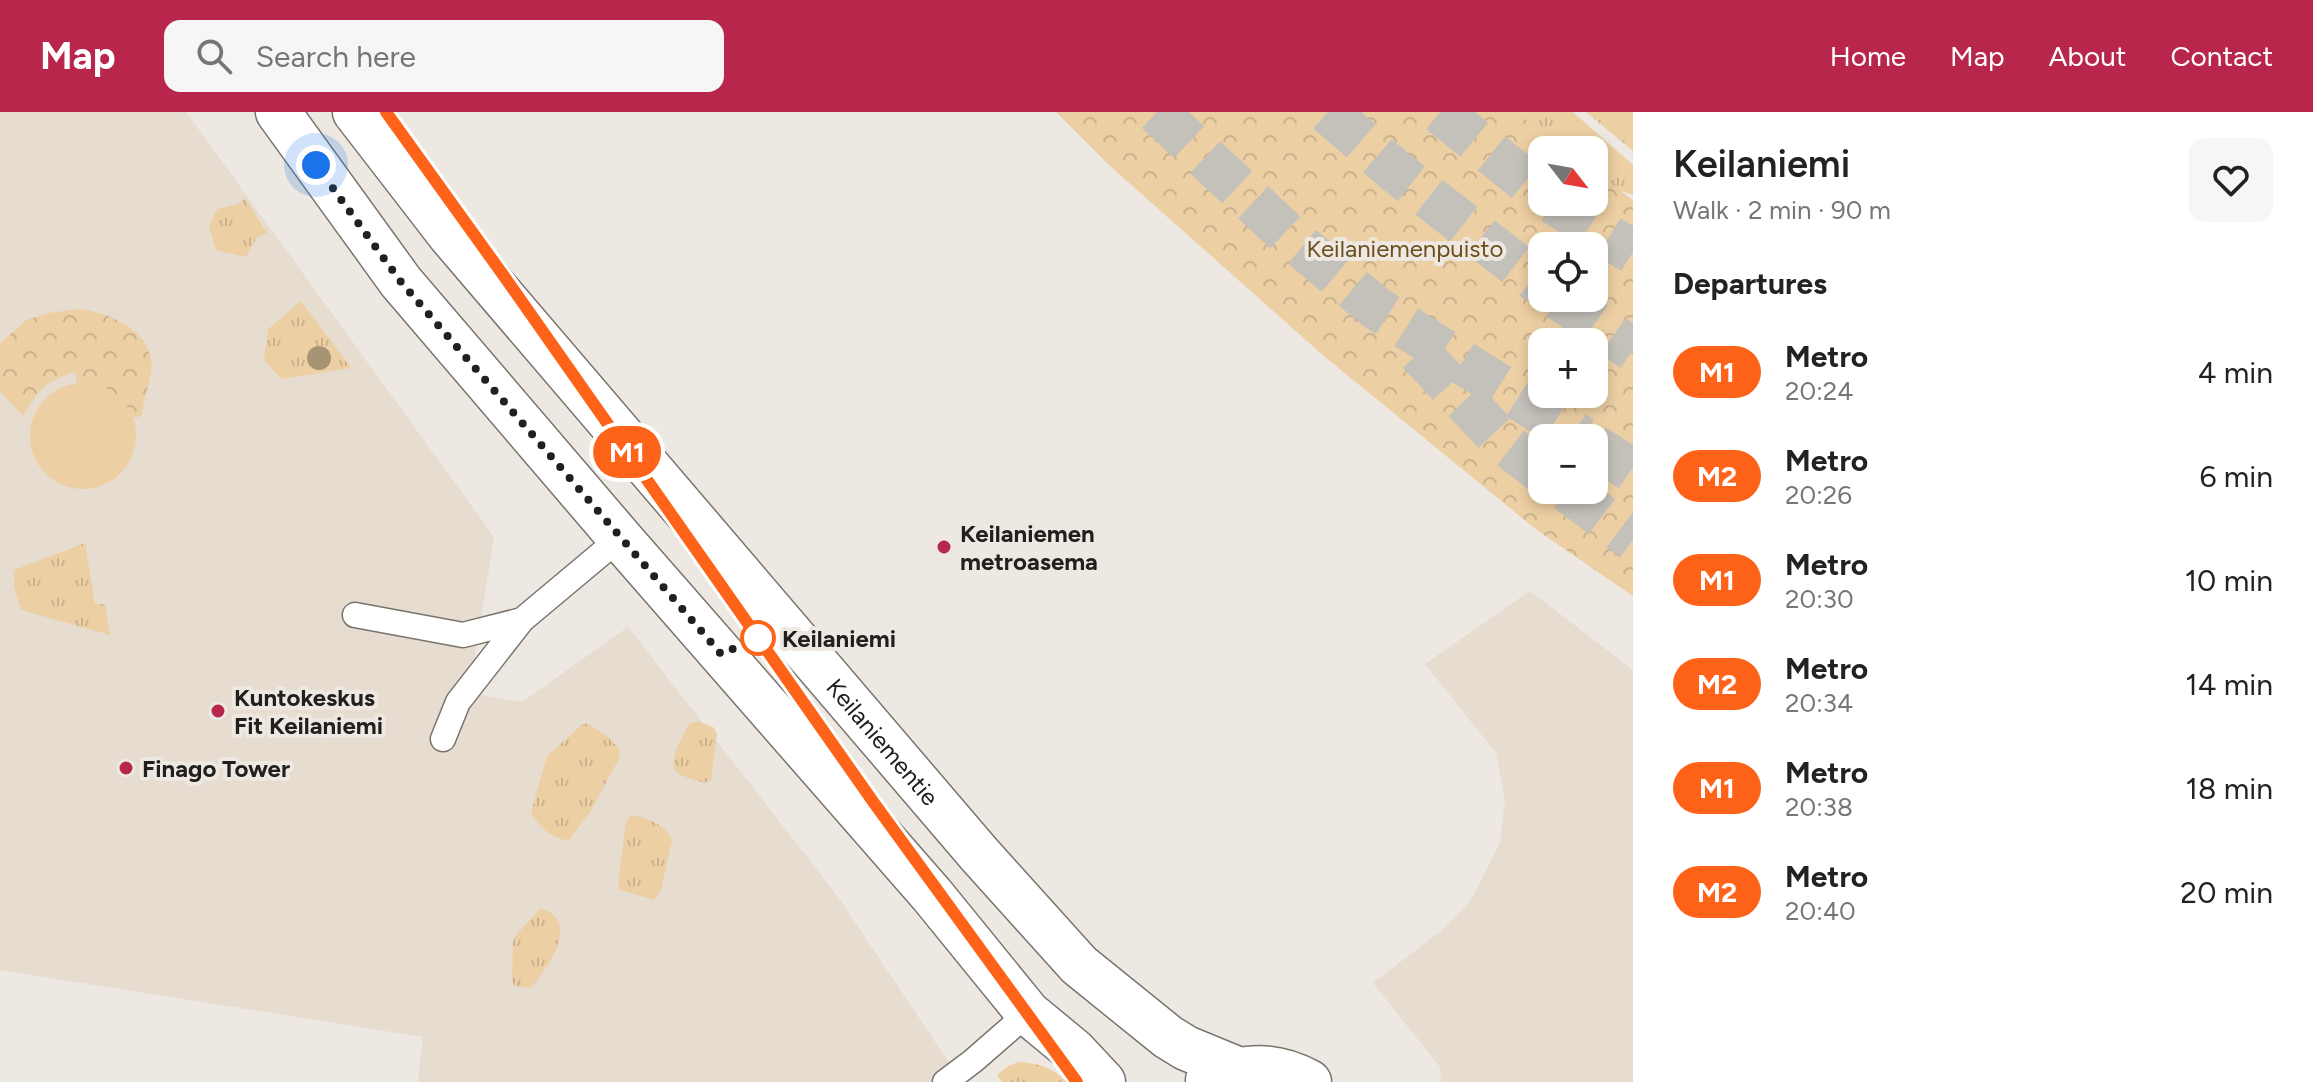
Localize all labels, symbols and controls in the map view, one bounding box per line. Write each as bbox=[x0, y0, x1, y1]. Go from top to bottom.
search box bbox=[164, 20, 724, 92]
text: Map bbox=[40, 33, 116, 79]
icon: search bbox=[192, 34, 236, 78]
text: Search here bbox=[256, 38, 416, 75]
text: Home bbox=[1830, 39, 1906, 73]
text: Map bbox=[1950, 39, 2005, 73]
text: About bbox=[2049, 39, 2126, 73]
text: Contact bbox=[2170, 39, 2273, 73]
north arrow bbox=[1528, 136, 1608, 216]
map controls bbox=[1528, 136, 1608, 504]
button: heart bbox=[2189, 138, 2273, 222]
text: Keilaniemi bbox=[1673, 141, 1850, 187]
your location bbox=[296, 145, 336, 185]
text: Walk · 2 min · 90 m bbox=[1673, 194, 1891, 226]
button: locate bbox=[1528, 232, 1608, 312]
park label: Keilaniemenpuisto bbox=[1307, 234, 1503, 263]
text: Departures bbox=[1673, 265, 1827, 302]
button: + bbox=[1528, 328, 1608, 408]
text: Metro bbox=[1785, 338, 1868, 375]
text: 4 min bbox=[2198, 354, 2273, 391]
text: M1 bbox=[1699, 355, 1735, 389]
text: 20:24 bbox=[1785, 375, 1853, 407]
button: − bbox=[1528, 424, 1608, 504]
line badge: M1 bbox=[591, 426, 663, 478]
text: M1 bbox=[609, 435, 645, 469]
text: Metro bbox=[1785, 442, 1868, 479]
text: 6 min bbox=[2199, 458, 2273, 495]
text: M2 bbox=[1697, 459, 1737, 493]
text: 20:26 bbox=[1785, 479, 1852, 511]
place label: Keilaniemen metroasema bbox=[960, 519, 1098, 576]
marker: Keilaniemen metroasema bbox=[935, 538, 953, 556]
text: Metro bbox=[1785, 546, 1868, 583]
text: 10 min bbox=[2185, 562, 2273, 599]
text: M1 bbox=[1699, 563, 1735, 597]
text: 20:30 bbox=[1785, 583, 1854, 615]
marker: Keilaniemi bbox=[741, 621, 775, 655]
place label: Keilaniemi bbox=[782, 624, 896, 653]
text: Metro bbox=[1785, 650, 1868, 687]
text: 14 min bbox=[2185, 666, 2273, 703]
text: M2 bbox=[1697, 667, 1737, 701]
street label: Keilaniementie bbox=[821, 672, 945, 811]
place label: Kuntokeskus Fit Keilaniemi bbox=[234, 683, 383, 740]
text: 20:34 bbox=[1785, 687, 1853, 719]
marker: Kuntokeskus Fit Keilaniemi bbox=[209, 702, 227, 720]
place label: Finago Tower bbox=[142, 754, 290, 783]
text: Metro bbox=[1785, 754, 1868, 791]
marker: Finago Tower bbox=[117, 759, 135, 777]
text: 18 min bbox=[2186, 770, 2273, 807]
text: M1 bbox=[1699, 771, 1735, 805]
text: 20:38 bbox=[1785, 791, 1853, 823]
text: Metro bbox=[1785, 858, 1868, 895]
text: 20 min bbox=[2180, 874, 2273, 911]
text: M2 bbox=[1697, 875, 1737, 909]
text: 20:40 bbox=[1785, 895, 1856, 927]

